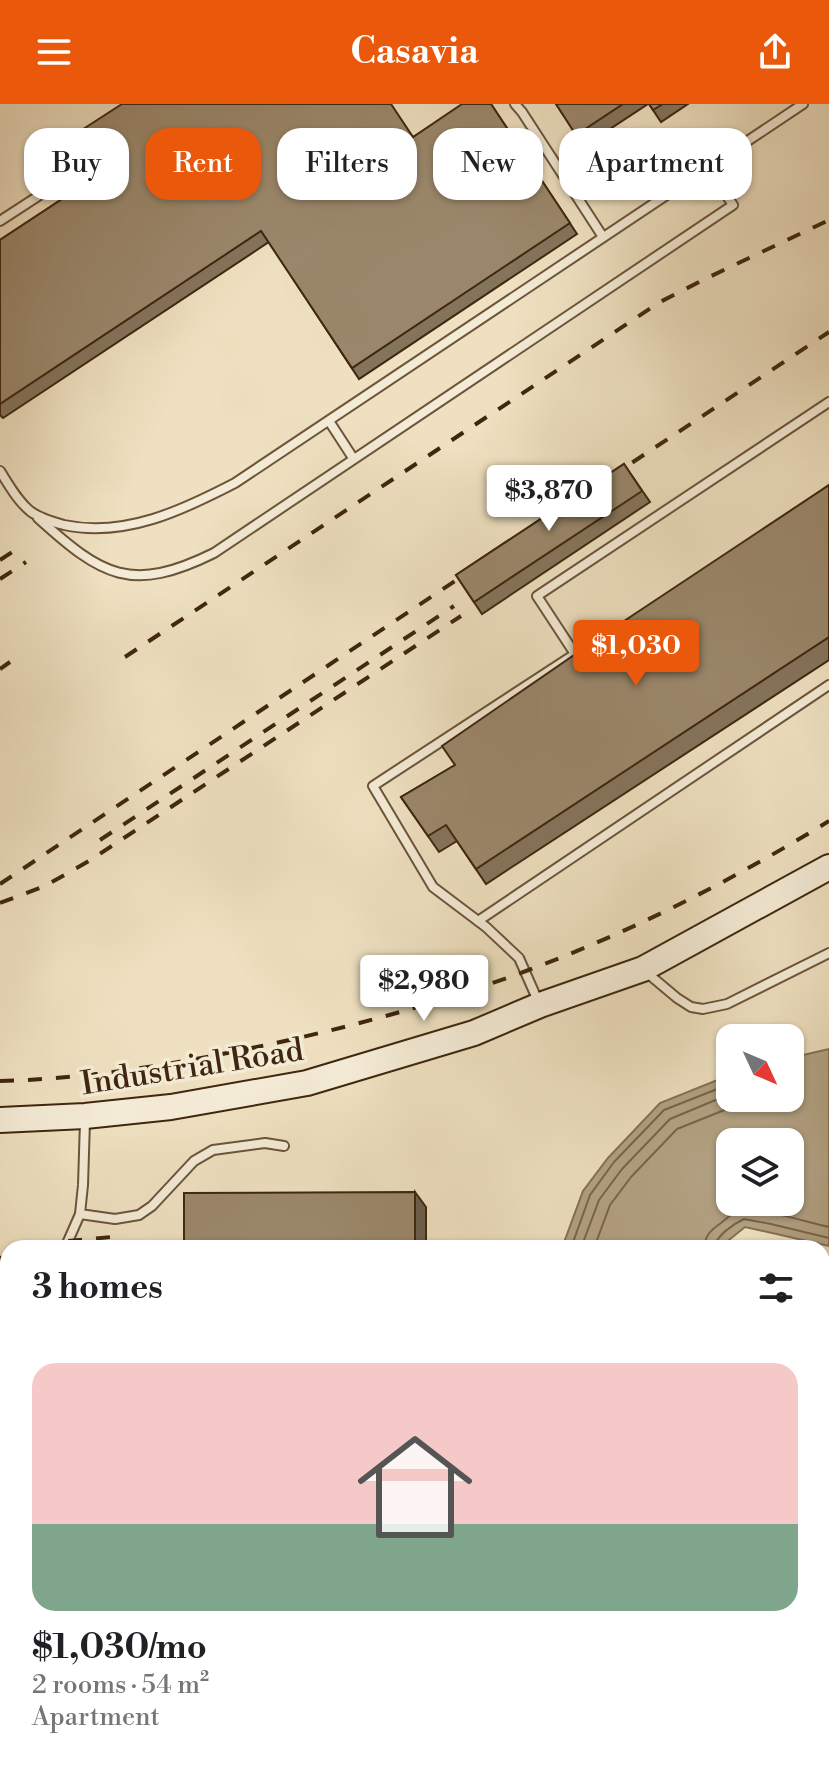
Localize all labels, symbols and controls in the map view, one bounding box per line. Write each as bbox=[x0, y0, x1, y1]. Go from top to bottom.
icon: menu bbox=[32, 30, 76, 74]
text: Casavia bbox=[350, 30, 479, 75]
icon: share bbox=[753, 30, 797, 74]
chip: Buy bbox=[24, 128, 129, 200]
chip: Rent bbox=[145, 128, 261, 200]
chip: Filters bbox=[277, 128, 417, 200]
chip: New bbox=[433, 128, 543, 200]
chip: Apartment bbox=[559, 128, 752, 200]
pin: $3,870 bbox=[484, 465, 614, 533]
text: $3,870 bbox=[505, 475, 593, 507]
pin: $1,030 bbox=[571, 620, 701, 688]
text: $1,030 bbox=[591, 630, 681, 662]
pin: $2,980 bbox=[359, 955, 489, 1023]
text: $2,980 bbox=[378, 965, 470, 997]
north arrow bbox=[716, 1024, 804, 1112]
map controls bbox=[716, 1024, 804, 1216]
street label: Industrial Road bbox=[78, 1030, 306, 1104]
button: layers bbox=[716, 1128, 804, 1216]
icon: filters bbox=[754, 1266, 798, 1310]
text: 3 homes bbox=[32, 1267, 163, 1309]
icon: home bbox=[343, 1415, 487, 1559]
text: $1,030/mo bbox=[32, 1627, 207, 1669]
text: 2 rooms · 54 m² bbox=[32, 1669, 209, 1701]
text: Apartment bbox=[32, 1701, 160, 1733]

